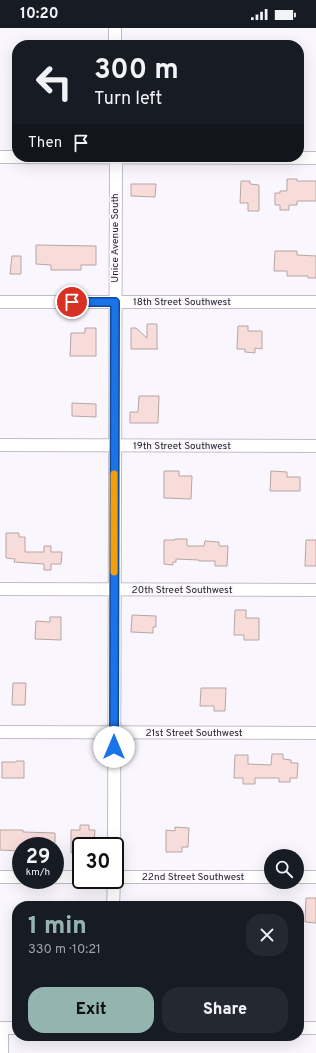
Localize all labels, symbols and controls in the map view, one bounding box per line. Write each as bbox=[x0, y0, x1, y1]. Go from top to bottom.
text: 10:20 bbox=[20, 5, 59, 24]
text: 300 m bbox=[94, 53, 179, 89]
icon: left bbox=[28, 56, 80, 108]
text: Turn left bbox=[94, 88, 162, 111]
icon: arrive bbox=[70, 132, 92, 154]
text: Then bbox=[28, 134, 62, 153]
street label: Unice Avenue South bbox=[109, 193, 122, 283]
pin bbox=[55, 285, 89, 319]
icon: arrive bbox=[61, 291, 83, 313]
street label: 18th Street Southwest bbox=[133, 296, 231, 309]
street label: 19th Street Southwest bbox=[133, 440, 231, 453]
street label: 20th Street Southwest bbox=[132, 584, 233, 597]
position arrow bbox=[93, 726, 135, 768]
street label: 21st Street Southwest bbox=[145, 727, 243, 740]
speed limit sign: 30 bbox=[72, 837, 124, 889]
text: 29 bbox=[26, 845, 50, 871]
map controls bbox=[264, 849, 304, 889]
button: search bbox=[264, 849, 304, 889]
text: km/h bbox=[26, 866, 50, 879]
street label: 22nd Street Southwest bbox=[142, 871, 245, 884]
text: 1 min bbox=[28, 912, 87, 942]
button: close bbox=[246, 914, 288, 956]
text: 330 m · 10:21 bbox=[28, 942, 101, 958]
button: Exit bbox=[28, 987, 154, 1033]
button: Share bbox=[162, 987, 288, 1033]

